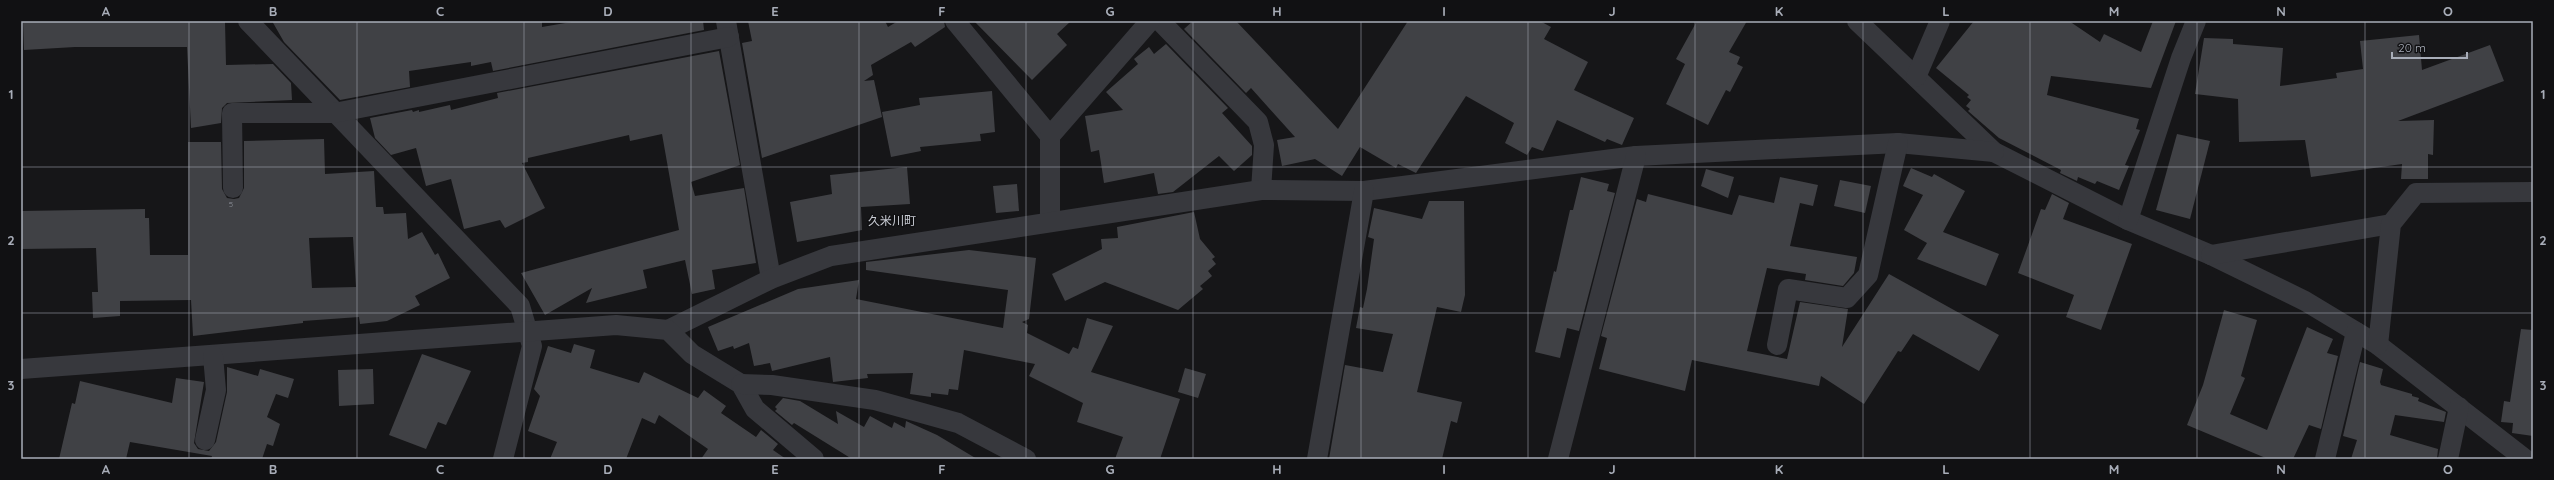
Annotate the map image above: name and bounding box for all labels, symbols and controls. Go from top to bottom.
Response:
text: A [102,3,111,19]
text: B [269,3,277,19]
text: C [436,3,444,19]
text: D [603,3,613,19]
text: E [771,3,779,19]
text: F [938,3,946,19]
text: G [1105,3,1115,19]
text: H [1272,3,1282,19]
text: I [1442,3,1446,19]
text: J [1608,3,1616,19]
text: K [1775,3,1784,19]
text: L [1942,3,1950,19]
text: M [2109,3,2119,19]
text: N [2276,3,2286,19]
text: O [2443,3,2453,19]
scale bar [2392,34,2467,60]
text: 20 m [2398,40,2426,55]
text: 1 [8,86,14,102]
text: 1 [2540,86,2546,102]
house number: 5 [229,199,233,209]
district label: 久米川町 [868,213,916,228]
text: 2 [7,232,15,248]
text: 2 [2539,232,2547,248]
text: 3 [8,377,15,393]
text: 3 [2540,377,2547,393]
text: A [102,461,111,477]
text: B [269,461,277,477]
text: C [436,461,444,477]
text: D [603,461,613,477]
text: E [771,461,779,477]
text: F [938,461,946,477]
text: G [1105,461,1115,477]
text: H [1272,461,1282,477]
text: I [1442,461,1446,477]
text: J [1608,461,1616,477]
text: K [1775,461,1784,477]
text: L [1942,461,1950,477]
text: M [2109,461,2119,477]
text: N [2276,461,2286,477]
text: O [2443,461,2453,477]

